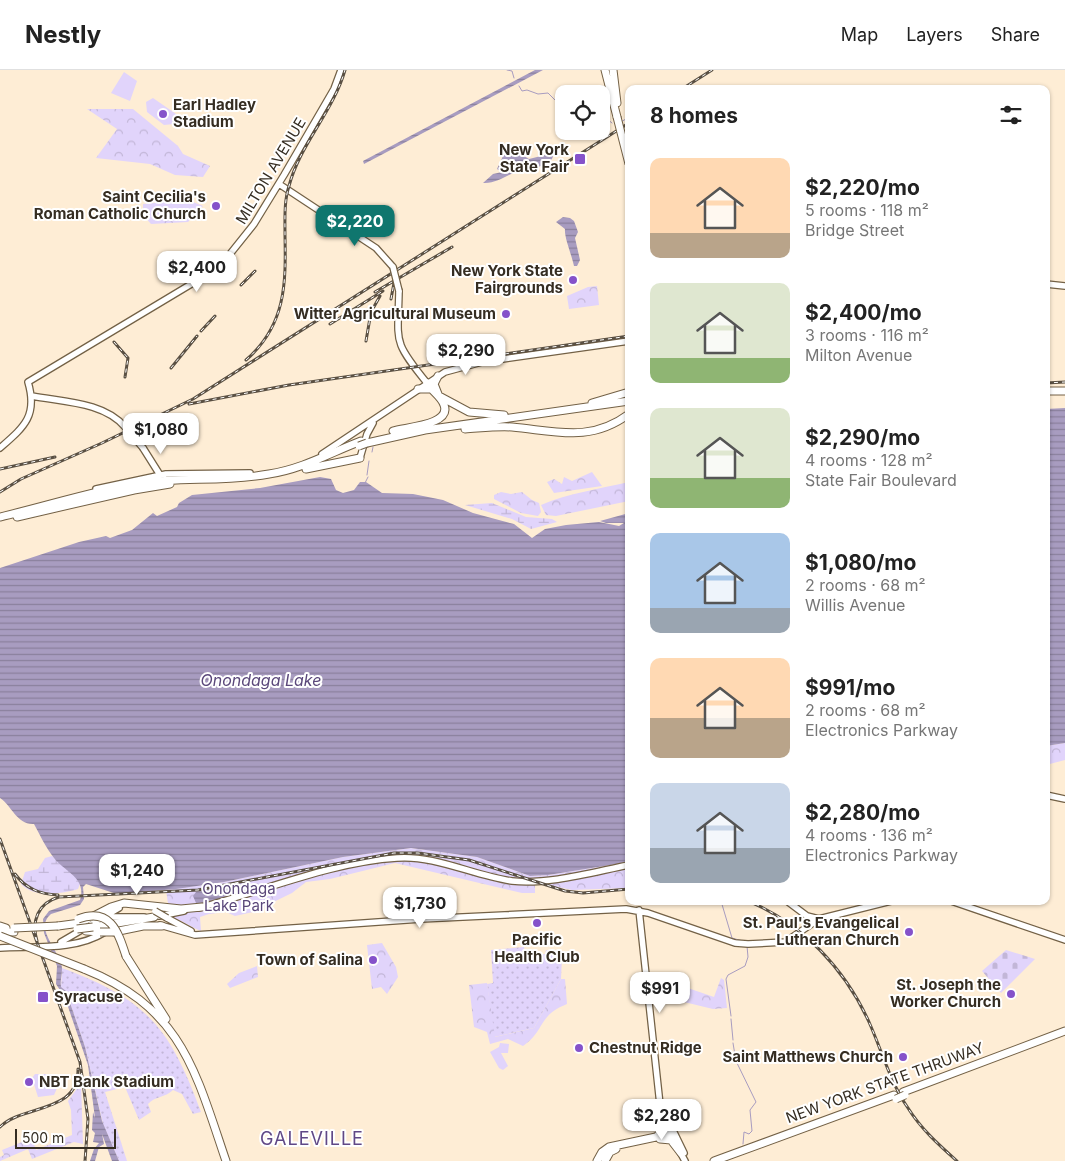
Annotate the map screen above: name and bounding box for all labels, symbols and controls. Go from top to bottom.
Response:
text: Nestly [25,20,101,49]
text: Map [841,24,878,45]
text: Layers [906,24,963,45]
text: Share [991,24,1040,45]
map controls [555,85,610,140]
button: locate [555,85,610,140]
place label: Earl Hadley Stadium [173,95,256,131]
icon: filters [997,101,1025,129]
text: 8 homes [650,103,738,128]
marker: Earl Hadley Stadium [157,108,169,120]
street label: MILTON AVENUE [231,114,310,228]
place label: New York State Fair [499,140,569,176]
marker: New York State Fair [573,152,587,166]
text: $2,220/mo [805,175,920,200]
icon: home [690,178,750,238]
place label: Saint Cecilia's Roman Catholic Church [34,187,206,223]
marker: Saint Cecilia's Roman Catholic Church [210,200,222,212]
text: 5 rooms · 118 m² [805,200,929,220]
pin: $2,220 [314,204,396,247]
text: $2,220 [327,211,383,231]
text: Bridge Street [805,220,904,240]
pin: $2,400 [156,250,238,293]
text: $2,400 [168,257,226,277]
place label: New York State Fairgrounds [451,261,563,297]
marker: New York State Fairgrounds [567,274,579,286]
text: $2,400/mo [805,300,922,325]
icon: home [690,303,750,363]
place label: Witter Agricultural Museum [294,304,496,323]
marker: Witter Agricultural Museum [500,308,512,320]
text: 3 rooms · 116 m² [805,325,929,345]
pin: $2,290 [425,334,507,376]
text: $2,290 [437,340,495,360]
text: Milton Avenue [805,345,912,365]
pin: $1,080 [120,412,202,455]
text: $1,080 [134,419,188,439]
text: $2,290/mo [805,425,920,450]
icon: home [690,428,750,488]
text: 4 rooms · 128 m² [805,450,933,470]
text: State Fair Boulevard [805,470,957,490]
text: $1,080/mo [805,550,916,575]
icon: home [690,553,750,613]
text: 2 rooms · 68 m² [805,575,926,595]
text: Willis Avenue [805,595,905,615]
water label: Onondaga Lake [200,670,322,690]
text: $991/mo [805,675,895,700]
icon: home [690,678,750,738]
text: 2 rooms · 68 m² [805,700,926,720]
text: Electronics Parkway [805,720,958,740]
text: $2,280/mo [805,800,920,825]
icon: home [690,803,750,863]
text: 4 rooms · 136 m² [805,825,933,845]
text: Electronics Parkway [805,845,958,865]
pin: $1,240 [96,854,178,896]
text: $1,240 [110,860,164,880]
park label: Onondaga Lake Park [202,879,276,915]
pin: $1,730 [379,886,461,929]
text: $1,730 [394,893,446,913]
place label: St. Paul's Evangelical Lutheran Church [743,913,899,949]
marker: Pacific Health Club [531,917,543,929]
marker: St. Paul's Evangelical Lutheran Church [903,926,915,938]
place label: Pacific Health Club [494,930,580,966]
place label: Town of Salina [256,950,363,969]
marker: Town of Salina [367,954,379,966]
pin: $991 [630,972,690,1014]
place label: St. Joseph the Worker Church [890,975,1001,1011]
text: $991 [641,978,679,998]
place label: Syracuse [54,987,123,1006]
marker: St. Joseph the Worker Church [1005,988,1017,1000]
marker: Syracuse [36,990,50,1004]
place label: Chestnut Ridge [589,1038,702,1057]
street label: NEW YORK STATE THRUWAY [783,1038,986,1127]
marker: Chestnut Ridge [573,1042,585,1054]
place label: Saint Matthews Church [722,1047,893,1066]
marker: Saint Matthews Church [897,1051,909,1063]
place label: NBT Bank Stadium [39,1072,174,1091]
marker: NBT Bank Stadium [23,1076,35,1088]
pin: $2,280 [621,1098,703,1141]
text: $2,280 [633,1105,691,1125]
scale bar [15,1126,116,1149]
district label: GALEVILLE [260,1128,364,1149]
text: 500 m [22,1129,64,1146]

